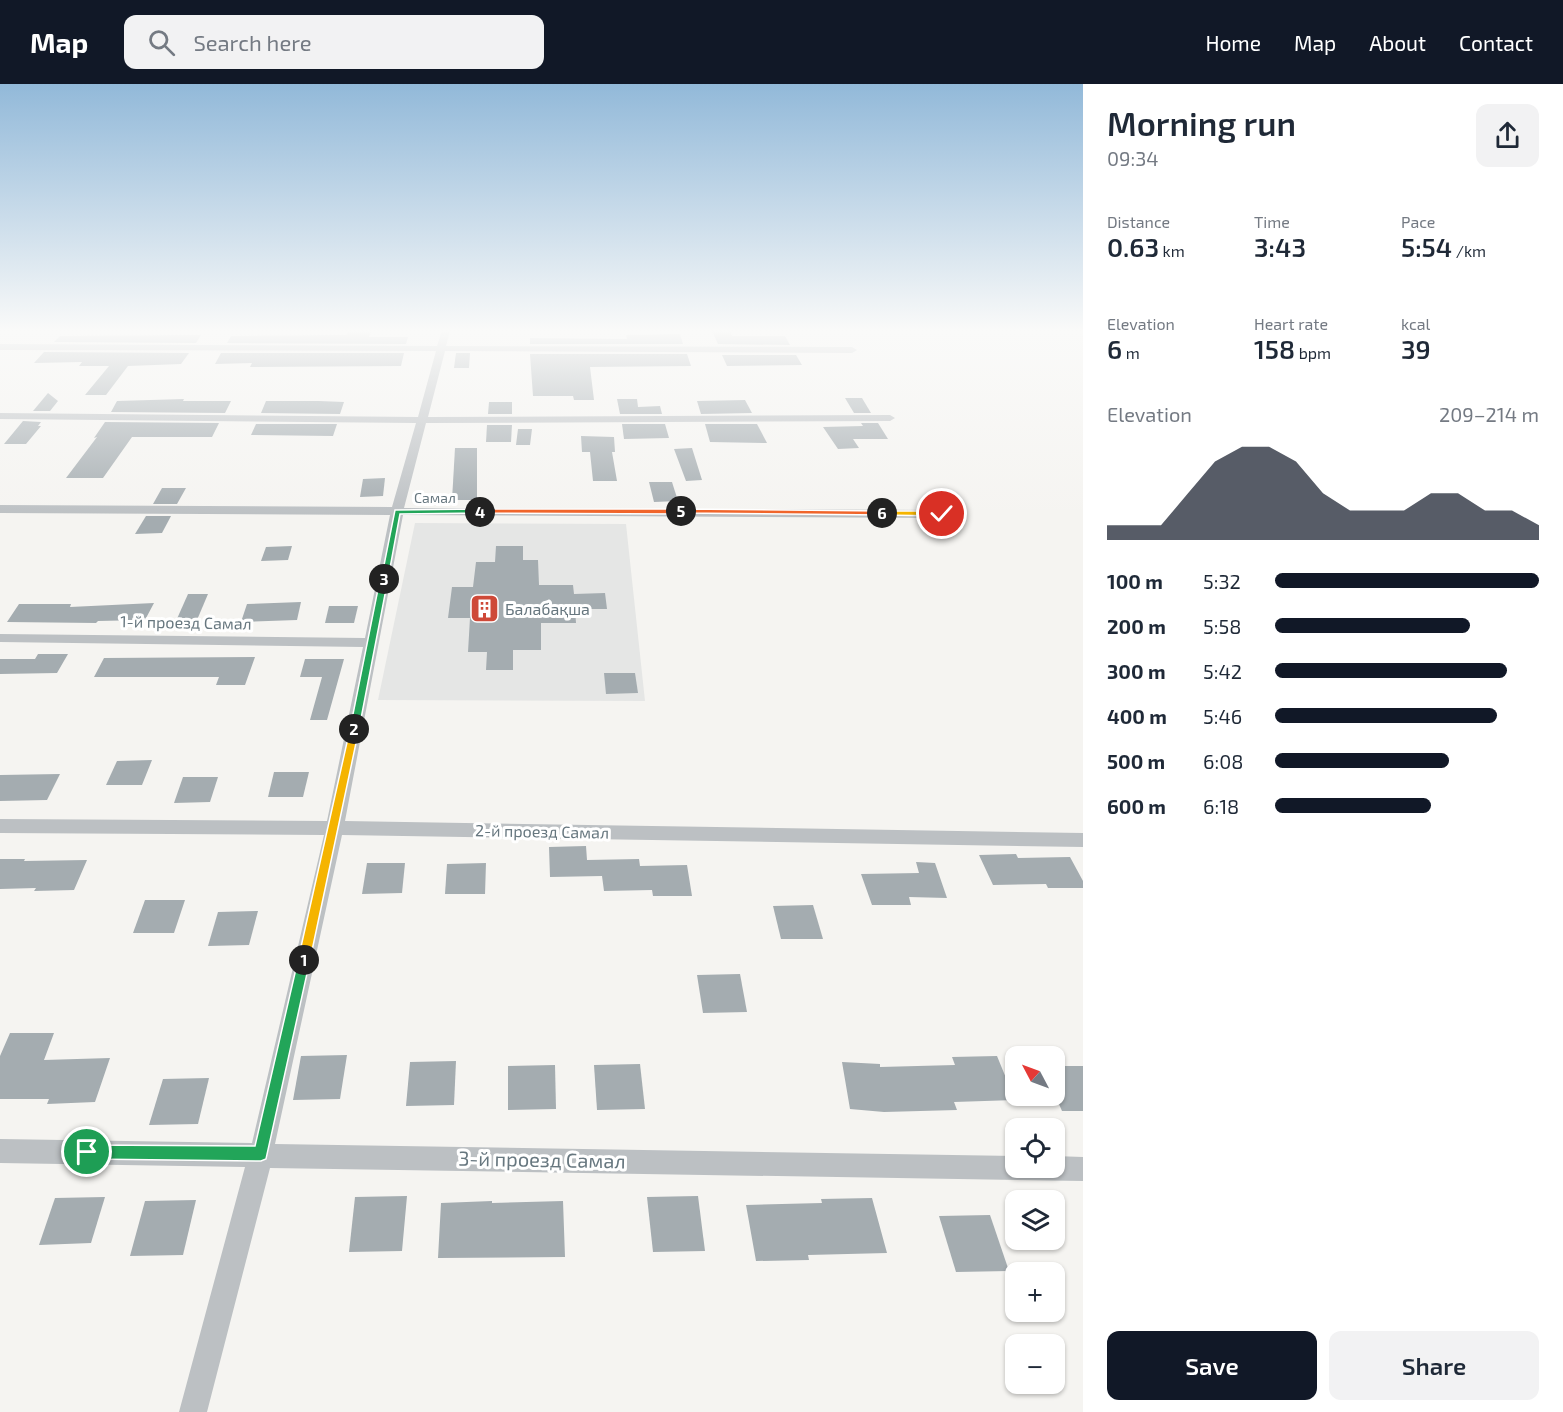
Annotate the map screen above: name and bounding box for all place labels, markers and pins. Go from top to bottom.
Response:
pin [916,488,967,539]
pin: 5 [666,496,696,526]
pin: 4 [465,497,495,527]
pin: 6 [867,498,897,528]
pin: 3 [369,564,399,594]
building icon: Балабақша [468,592,500,624]
place label: Балабақша [505,599,590,618]
pin: 2 [339,714,369,744]
pin: 1 [289,945,319,975]
pin [61,1126,112,1177]

